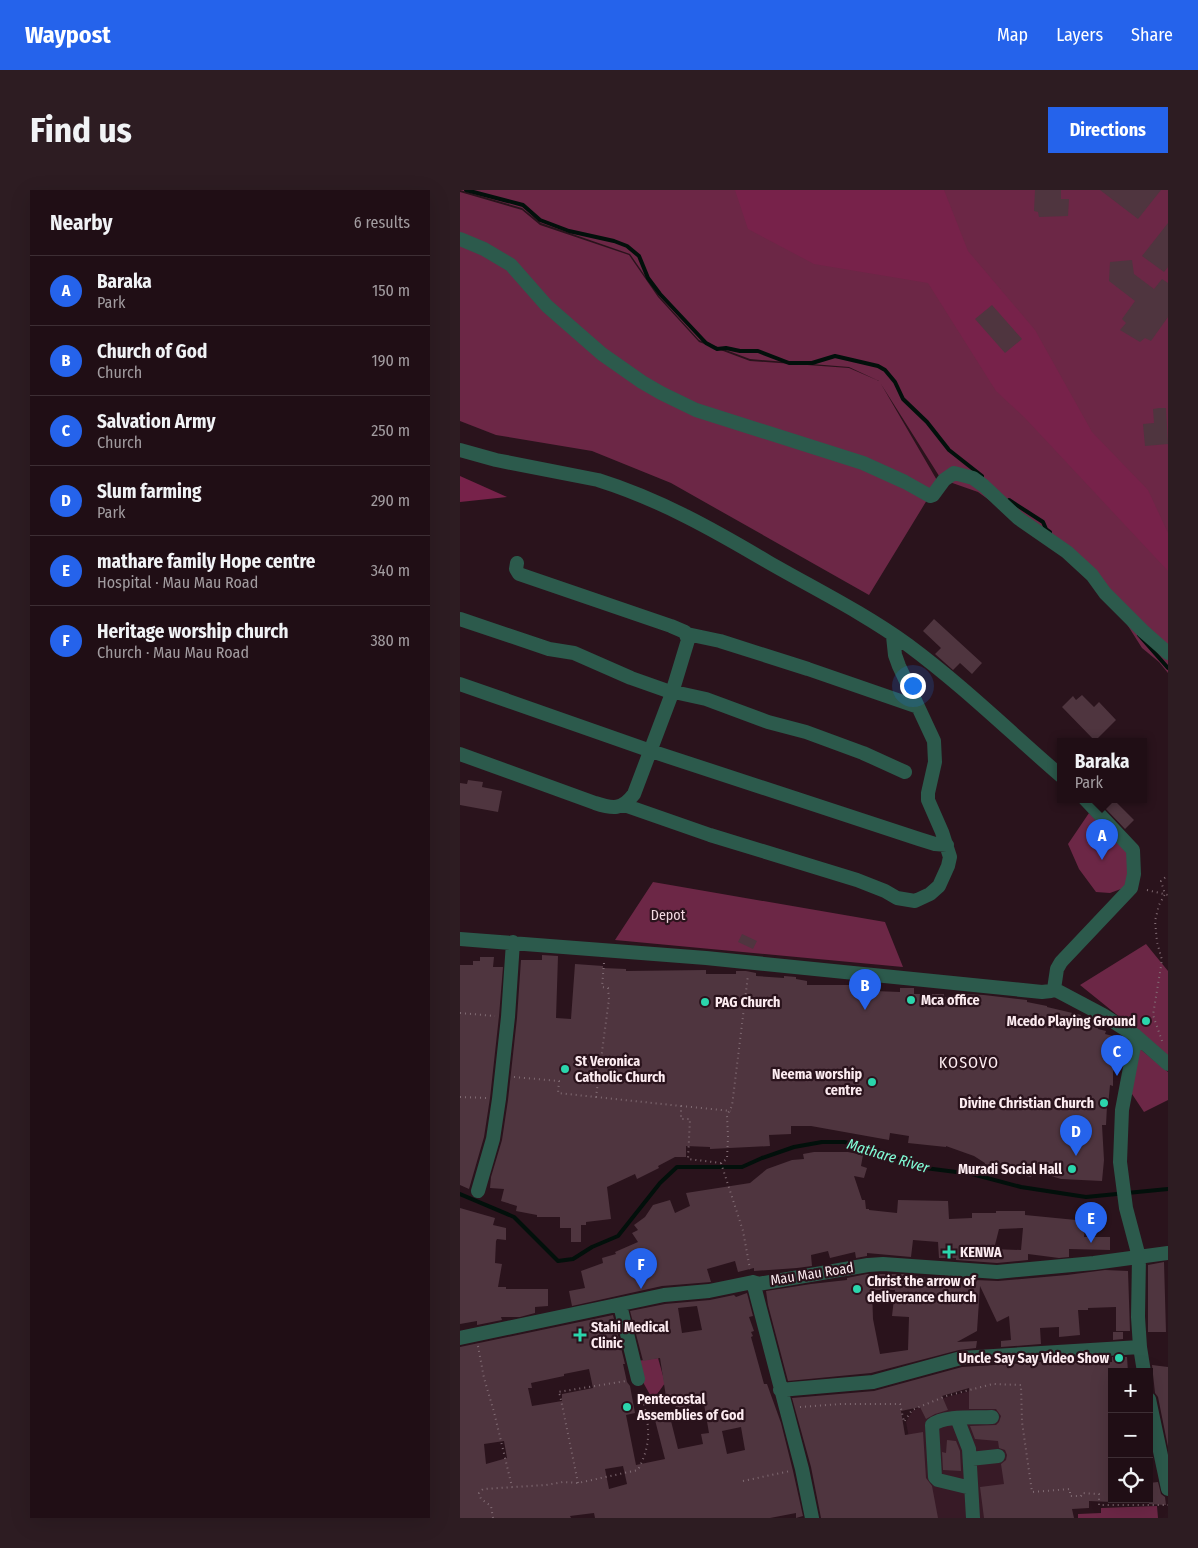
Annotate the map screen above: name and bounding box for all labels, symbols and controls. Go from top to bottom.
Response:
text: Waypost [25,21,111,49]
text: Map [997,24,1028,46]
text: Layers [1056,24,1103,46]
text: Share [1131,24,1173,46]
button: Directions [1048,107,1168,153]
text: Find us [30,109,132,151]
text: Nearby [50,210,112,236]
text: 6 results [354,213,410,232]
text: Baraka [97,270,152,293]
text: A [62,281,70,300]
text: 150 m [372,281,410,300]
text: Park [97,293,125,312]
text: Church of God [97,340,207,363]
text: B [62,351,70,370]
text: 190 m [372,351,410,370]
text: Church [97,363,142,382]
text: Salvation Army [97,410,215,433]
text: C [62,421,70,440]
text: 250 m [371,421,410,440]
text: Church [97,433,142,452]
text: Slum farming [97,480,201,503]
text: D [61,491,71,510]
text: 290 m [371,491,410,510]
text: Park [97,503,125,522]
text: mathare family Hope centre [97,550,315,573]
text: E [62,561,70,580]
text: 340 m [371,561,410,580]
text: Hospital · Mau Mau Road [97,573,258,592]
text: Heritage worship church [97,620,289,643]
text: F [62,631,70,650]
text: 380 m [370,631,410,650]
text: Church · Mau Mau Road [97,643,249,662]
your location [900,673,926,699]
popup [1057,738,1147,803]
text: Baraka [1075,750,1129,773]
text: Park [1075,773,1103,792]
pin: A [1086,819,1118,860]
park label: Depot [651,907,686,924]
pin: B [849,969,881,1010]
place label: Mca office [921,992,980,1009]
place label: PAG Church [715,994,780,1011]
marker: Mca office [905,994,917,1006]
marker: PAG Church [699,996,711,1008]
place label: Mcedo Playing Ground [1007,1013,1136,1030]
marker: Mcedo Playing Ground [1140,1015,1152,1027]
pin: C [1101,1035,1133,1076]
place label: St Veronica Catholic Church [575,1053,665,1086]
district label: KOSOVO [939,1053,999,1072]
marker: St Veronica Catholic Church [559,1063,571,1075]
place label: Neema worship centre [772,1066,862,1099]
marker: Neema worship centre [866,1076,878,1088]
place label: Divine Christian Church [959,1095,1094,1112]
marker: Divine Christian Church [1098,1097,1110,1109]
pin: D [1060,1115,1092,1156]
water label: Mathare River [845,1135,932,1177]
place label: Muradi Social Hall [958,1161,1062,1178]
marker: Muradi Social Hall [1066,1163,1078,1175]
pin: E [1075,1202,1107,1243]
place label: KENWA [960,1244,1002,1261]
marker: KENWA [942,1245,956,1259]
pin: F [625,1248,657,1289]
street label: Mau Mau Road [769,1259,855,1289]
place label: Christ the arrow of deliverance church [867,1273,977,1306]
marker: Christ the arrow of deliverance church [851,1283,863,1295]
place label: Stahi Medical Clinic [591,1319,669,1352]
marker: Stahi Medical Clinic [573,1328,587,1342]
place label: Uncle Say Say Video Show [959,1350,1109,1367]
marker: Uncle Say Say Video Show [1113,1352,1125,1364]
map controls [1108,1368,1153,1503]
button: + [1108,1368,1153,1413]
place label: Pentecostal Assemblies of God [636,1391,744,1424]
marker: Pentecostal Assemblies of God [621,1401,633,1413]
button: − [1108,1413,1153,1458]
button: locate [1108,1458,1153,1503]

